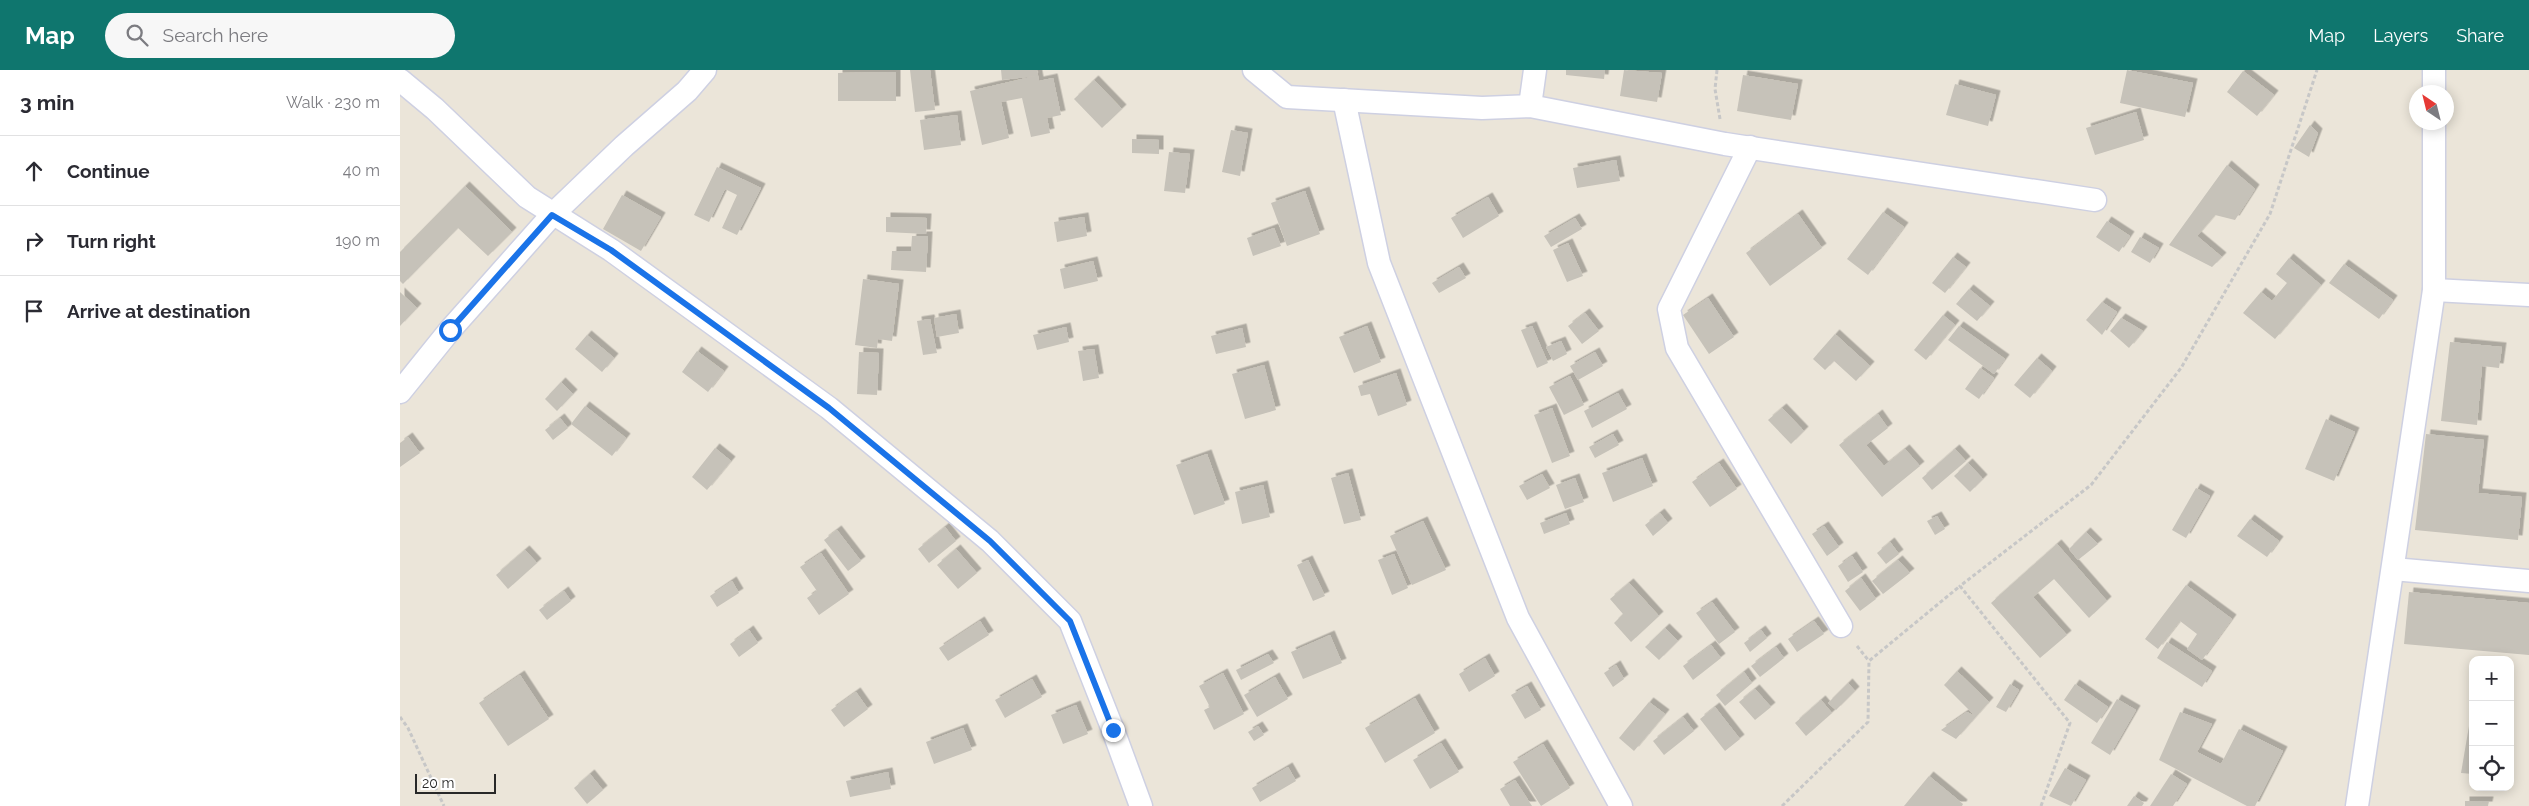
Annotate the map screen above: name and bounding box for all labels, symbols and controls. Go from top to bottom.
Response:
search box [105,13,455,58]
text: Map [25,21,75,50]
icon: search [123,21,151,49]
text: Search here [163,24,268,46]
text: Map [2309,25,2345,46]
text: Layers [2373,25,2428,46]
text: Share [2456,25,2504,46]
north arrow [2409,85,2454,130]
text: 3 min [20,90,74,115]
text: Walk · 230 m [286,93,380,112]
icon: ahead [20,157,48,185]
text: Continue [67,160,150,182]
text: 40 m [343,161,380,180]
icon: right [20,227,48,255]
text: Turn right [67,230,156,252]
text: 190 m [335,231,380,250]
icon: arrive [20,297,48,325]
text: Arrive at destination [67,300,251,322]
route start [439,319,462,342]
map controls [2469,656,2514,791]
button: + [2469,656,2514,701]
button: − [2469,701,2514,746]
route end [1102,719,1125,742]
button: locate [2469,746,2514,791]
scale bar [415,771,496,794]
text: 20 m [422,775,454,791]

